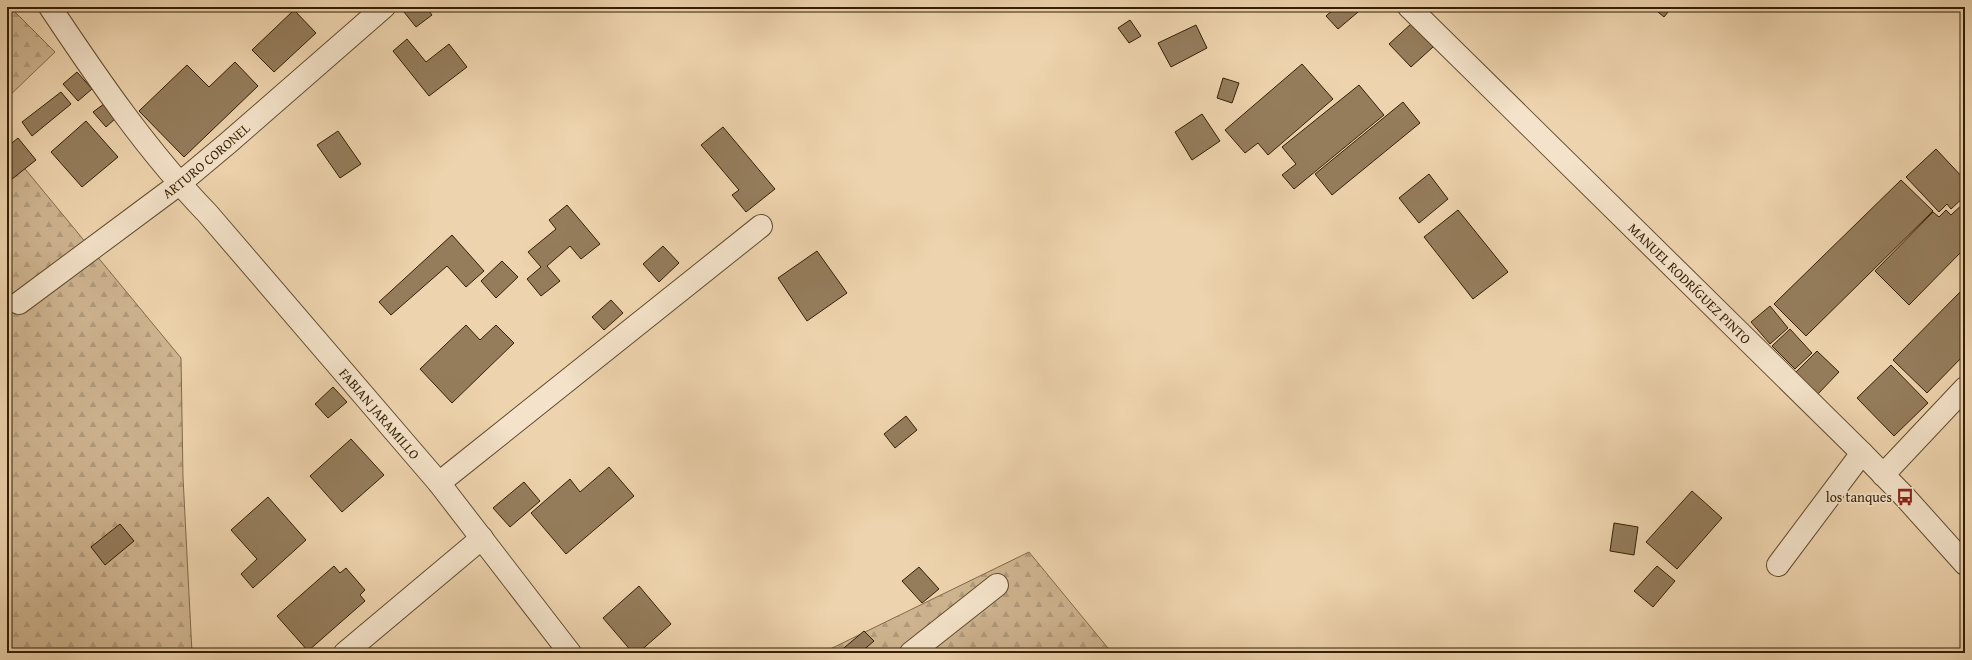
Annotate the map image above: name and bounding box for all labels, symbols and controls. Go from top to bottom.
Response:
street label: ARTURO CORONEL [158,118,254,203]
street label: MANUEL RODRÍGUEZ PINTO [1624,218,1756,349]
street label: FABIAN JARAMILLO [335,364,424,464]
place label: los tanques [1826,487,1892,507]
bus stop icon: los tanques [1895,487,1915,507]

